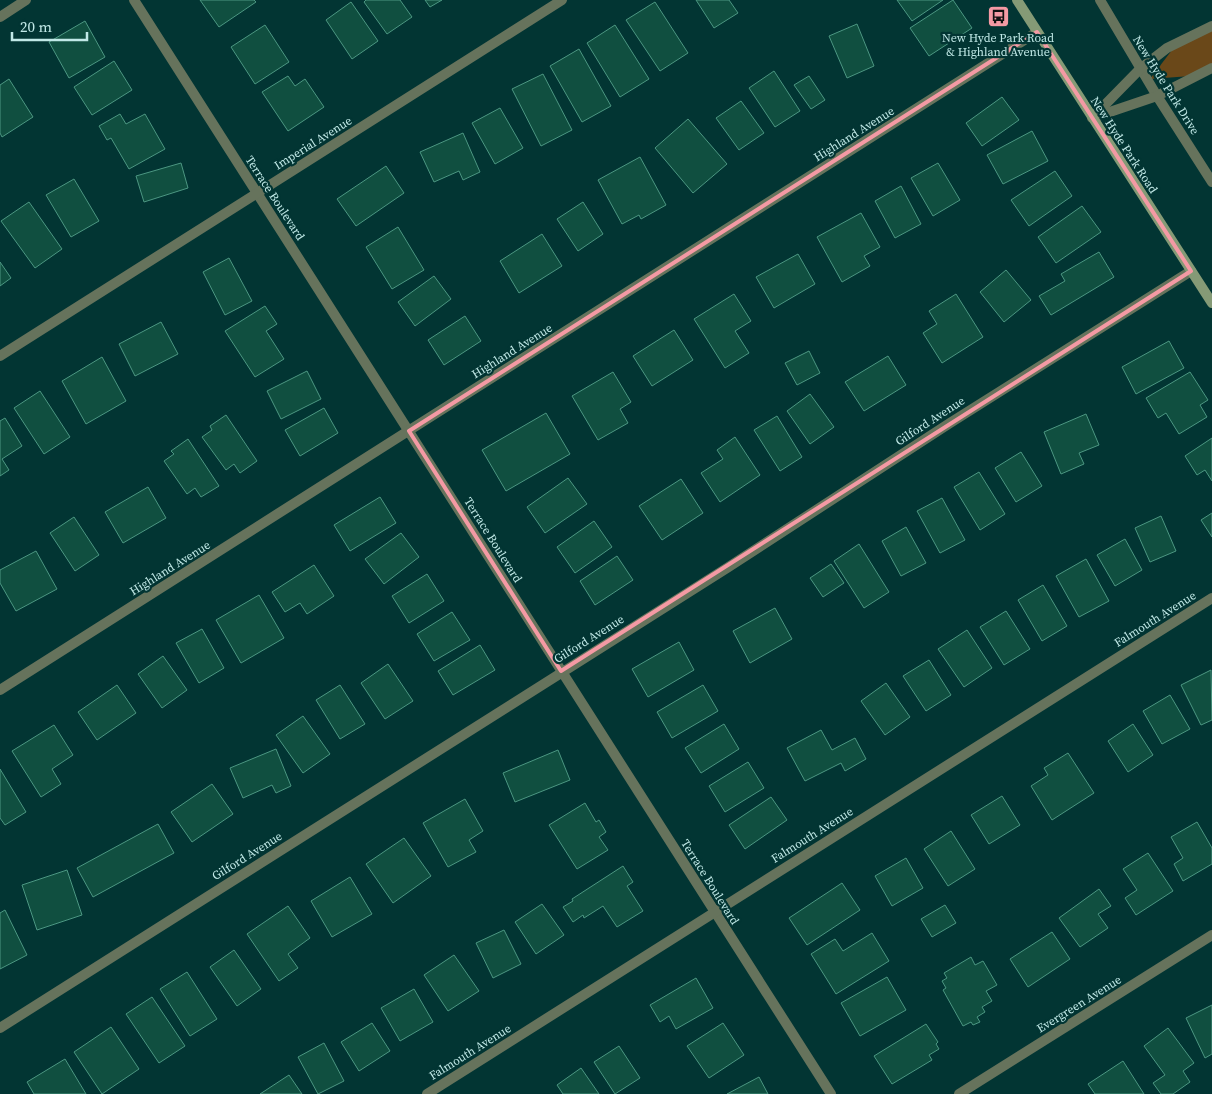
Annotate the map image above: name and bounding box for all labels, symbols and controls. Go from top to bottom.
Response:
bus stop icon: New Hyde Park Road & Highland Avenue [986,5,1010,29]
scale bar [12,10,88,42]
text: 20 m [20,16,52,37]
place label: New Hyde Park Road & Highland Avenue [942,30,1054,60]
street label: New Hyde Park Drive [1129,33,1203,137]
street label: New Hyde Park Road [1087,94,1161,196]
street label: Highland Avenue [811,103,897,165]
street label: Imperial Avenue [271,113,355,173]
street label: Terrace Boulevard [242,153,308,243]
street label: Highland Avenue [469,320,555,382]
street label: Gilford Avenue [892,393,968,449]
street label: Terrace Boulevard [460,494,526,586]
street label: Highland Avenue [127,537,213,599]
street label: Falmouth Avenue [1111,587,1199,651]
street label: Gilford Avenue [551,611,627,667]
street label: Falmouth Avenue [768,803,856,867]
street label: Gilford Avenue [209,828,285,884]
street label: Terrace Boulevard [677,836,743,928]
street label: Evergreen Avenue [1034,972,1124,1036]
street label: Falmouth Avenue [426,1020,514,1084]

